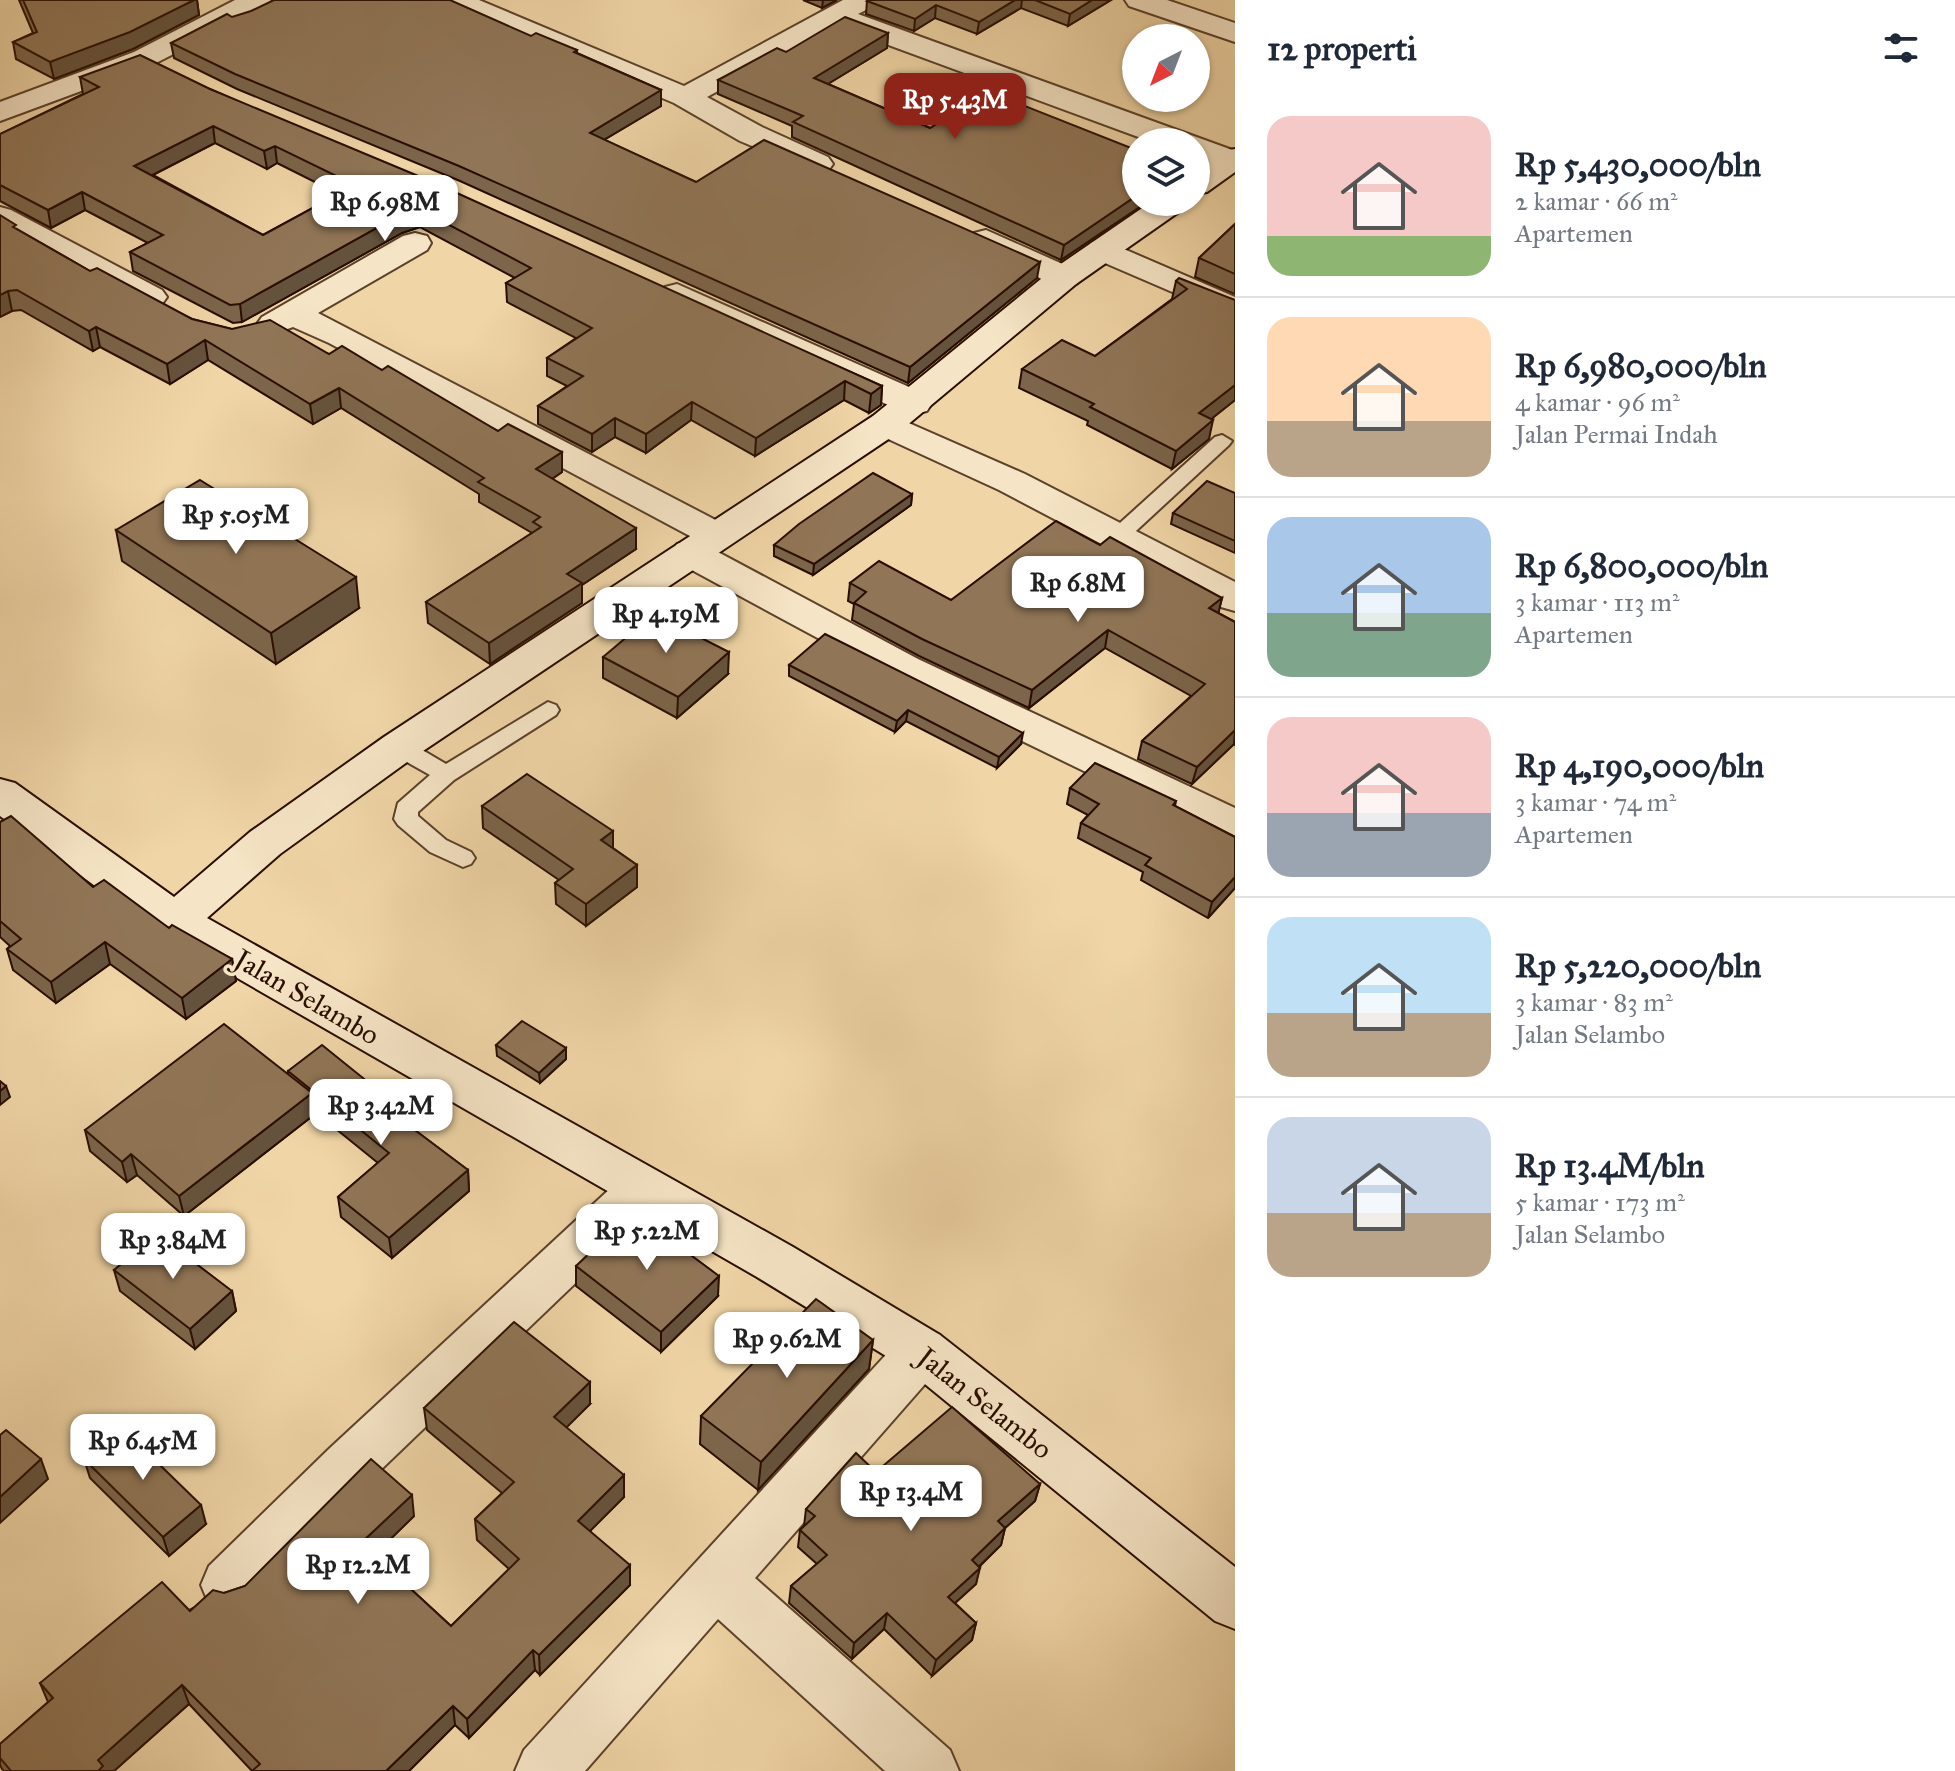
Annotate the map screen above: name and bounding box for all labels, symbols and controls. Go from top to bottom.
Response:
north arrow [1122,24,1210,112]
map controls [1122,24,1210,216]
icon: filters [1879,26,1923,70]
text: 12 properti [1267,28,1417,69]
pin: Rp 5.43M [872,73,1038,141]
text: Rp 5.43M [902,83,1008,115]
button: layers [1122,128,1210,216]
text: Rp 5,430,000/bln [1515,144,1761,185]
icon: home [1331,148,1427,244]
pin: Rp 6.98M [302,175,468,243]
text: Rp 6.98M [330,185,440,217]
text: 2 kamar · 66 m² [1515,185,1678,217]
text: Apartemen [1515,217,1633,249]
text: Rp 6,980,000/bln [1515,345,1767,386]
icon: home [1331,349,1427,445]
text: 4 kamar · 96 m² [1515,386,1680,418]
text: Jalan Permai Indah [1515,418,1718,450]
pin: Rp 5.05M [153,488,319,556]
text: Rp 5.05M [182,498,290,530]
text: Rp 6,800,000/bln [1515,545,1768,586]
icon: home [1331,549,1427,645]
pin: Rp 6.8M [1004,556,1152,624]
text: Rp 6.8M [1030,566,1126,598]
text: 3 kamar · 113 m² [1515,586,1679,618]
pin: Rp 4.19M [583,587,749,655]
text: Rp 4.19M [612,597,720,629]
text: Apartemen [1515,618,1633,650]
text: Rp 4,190,000/bln [1515,745,1764,786]
icon: home [1331,749,1427,845]
text: 3 kamar · 74 m² [1515,786,1676,818]
text: Apartemen [1515,818,1633,850]
street label: Jalan Selambo [226,940,386,1053]
text: Rp 5,220,000/bln [1515,945,1761,986]
icon: home [1331,949,1427,1045]
text: 3 kamar · 83 m² [1515,986,1673,1018]
text: Jalan Selambo [1515,1018,1665,1050]
pin: Rp 3.42M [298,1079,464,1147]
text: Rp 3.42M [327,1089,435,1121]
text: Rp 13.4M/bln [1515,1145,1705,1186]
icon: home [1331,1149,1427,1245]
text: 5 kamar · 173 m² [1515,1186,1685,1218]
pin: Rp 5.22M [564,1204,730,1272]
pin: Rp 3.84M [90,1213,256,1281]
text: Rp 5.22M [594,1214,700,1246]
text: Jalan Selambo [1515,1218,1665,1250]
text: Rp 3.84M [119,1223,227,1255]
pin: Rp 9.62M [704,1312,870,1380]
text: Rp 9.62M [732,1322,842,1354]
street label: Jalan Selambo [908,1338,1059,1467]
pin: Rp 6.45M [60,1414,226,1482]
text: Rp 6.45M [88,1424,198,1456]
pin: Rp 13.4M [828,1465,994,1533]
text: Rp 13.4M [859,1475,963,1507]
pin: Rp 12.2M [275,1538,441,1606]
text: Rp 12.2M [305,1548,411,1580]

